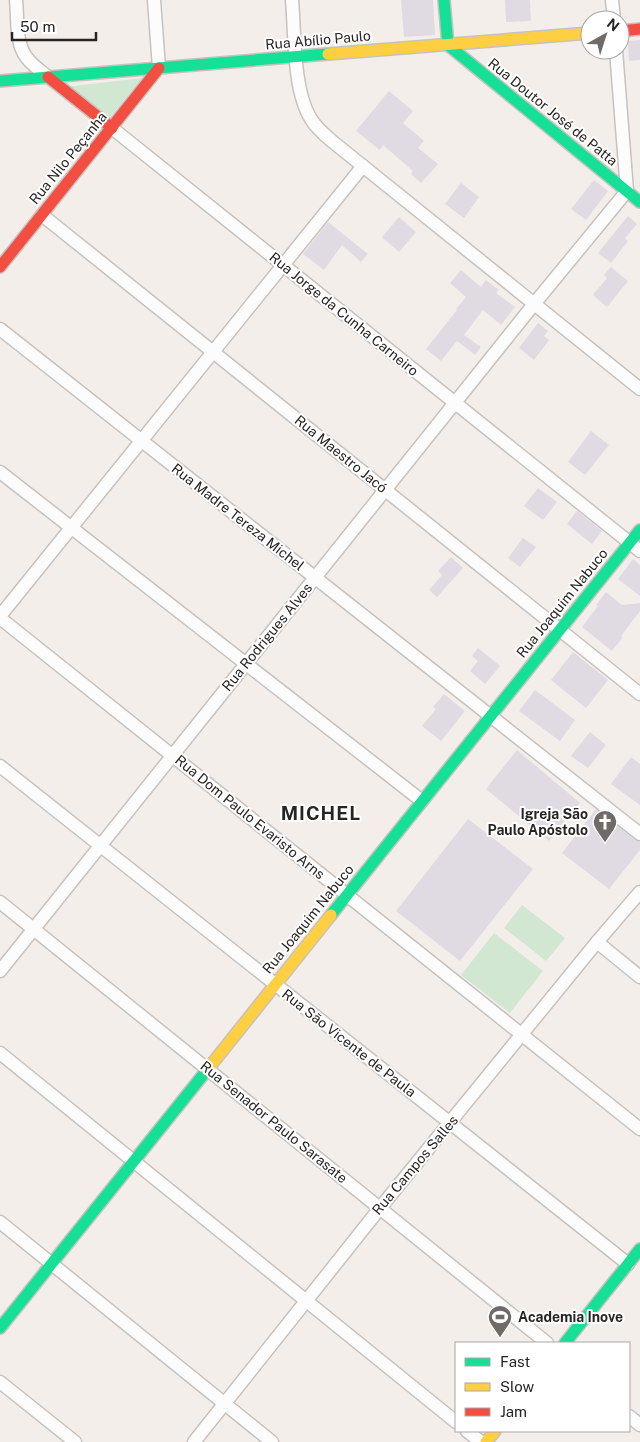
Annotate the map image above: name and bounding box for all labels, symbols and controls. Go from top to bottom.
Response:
scale bar [12,10,96,42]
north arrow [580,10,630,60]
text: N [604,15,622,35]
text: 50 m [20,18,55,35]
street label: Rua Abílio Paulo [265,27,371,53]
street label: Rua Doutor José de Patta [485,55,621,169]
street label: Rua Nilo Peçanha [26,109,110,207]
street label: Rua Jorge da Cunha Carneiro [266,249,422,379]
street label: Rua Maestro Jacó [292,412,390,496]
street label: Rua Madre Tereza Michel [169,460,307,574]
street label: Rua Joaquim Nabuco [513,545,611,661]
street label: Rua Rodrigues Alves [219,580,315,694]
street label: Rua Dom Paulo Evaristo Arns [172,752,328,882]
district label: MICHEL [281,802,361,824]
place label: Igreja São Paulo Apóstolo [487,806,588,838]
church icon: Igreja São Paulo Apóstolo [592,809,618,843]
street label: Rua Joaquim Nabuco [259,861,357,977]
street label: Rua São Vicente de Paula [279,986,419,1100]
street label: Rua Senador Paulo Sarasate [197,1058,351,1186]
street label: Rua Campos Salles [369,1112,461,1218]
sports icon: Academia Inove [487,1304,513,1338]
place label: Academia Inove [518,1309,623,1325]
legend [455,1342,630,1432]
text: Fast [500,1353,530,1370]
text: Slow [500,1378,535,1395]
text: Jam [500,1403,527,1420]

